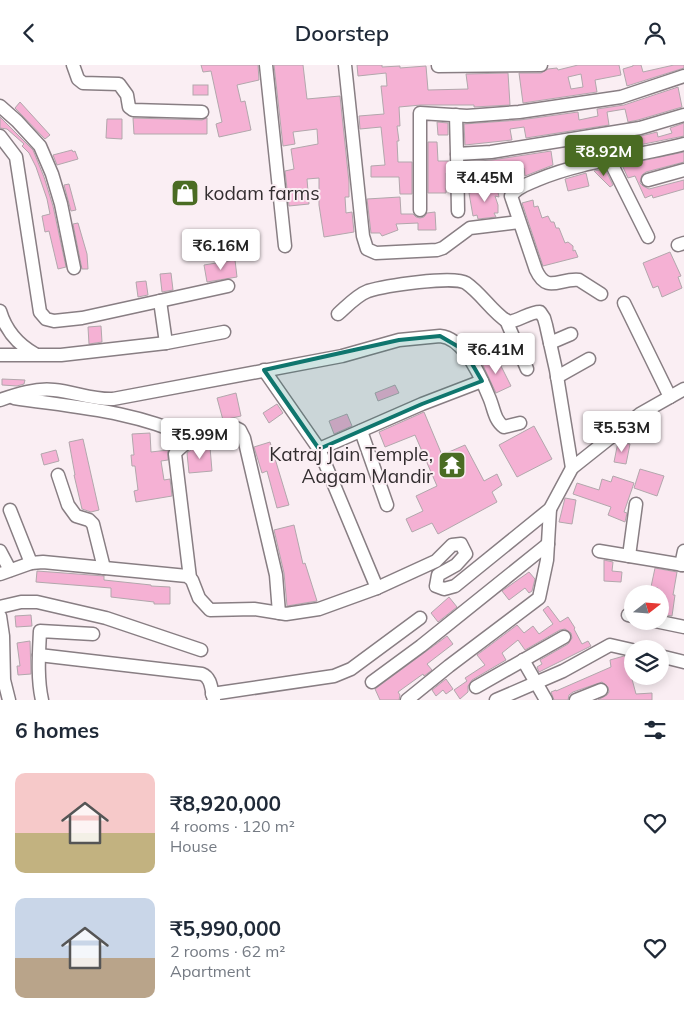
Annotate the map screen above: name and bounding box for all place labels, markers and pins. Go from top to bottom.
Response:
pin: ₹8.92M [563,135,645,177]
pin: ₹4.45M [444,161,526,203]
shop icon: kodam farms [170,178,200,208]
place label: kodam farms [204,181,320,205]
pin: ₹6.16M [180,229,262,271]
pin: ₹6.41M [455,333,537,375]
pin: ₹5.53M [581,411,663,453]
pin: ₹5.99M [159,417,241,460]
place label: Katraj Jain Temple, Aagam Mandir [269,442,433,488]
temple icon: Katraj Jain Temple, Aagam Mandir [437,450,467,480]

